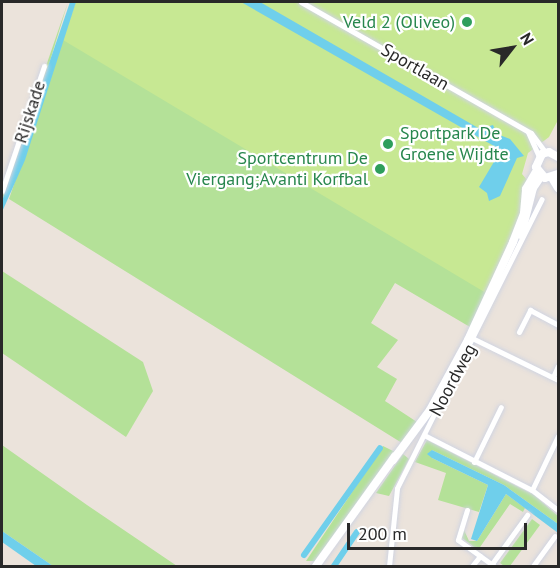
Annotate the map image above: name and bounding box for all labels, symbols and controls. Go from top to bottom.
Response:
place label: Veld 2 (Oliveo) [343,11,455,33]
marker: Veld 2 (Oliveo) [460,15,474,29]
north arrow [482,18,542,78]
text: N [516,29,539,48]
street label: Sportlaan [377,39,453,95]
street label: Rijskade [10,78,50,146]
place label: Sportpark De Groene Wijdte [400,123,509,166]
marker: Sportpark De Groene Wijdte [381,137,395,151]
place label: Sportcentrum De Viergang;Avanti Korfbal [186,148,368,190]
marker: Sportcentrum De Viergang;Avanti Korfbal [373,162,387,176]
street label: Noordweg [425,340,481,420]
scale bar [350,511,530,549]
text: 200 m [358,522,407,545]

